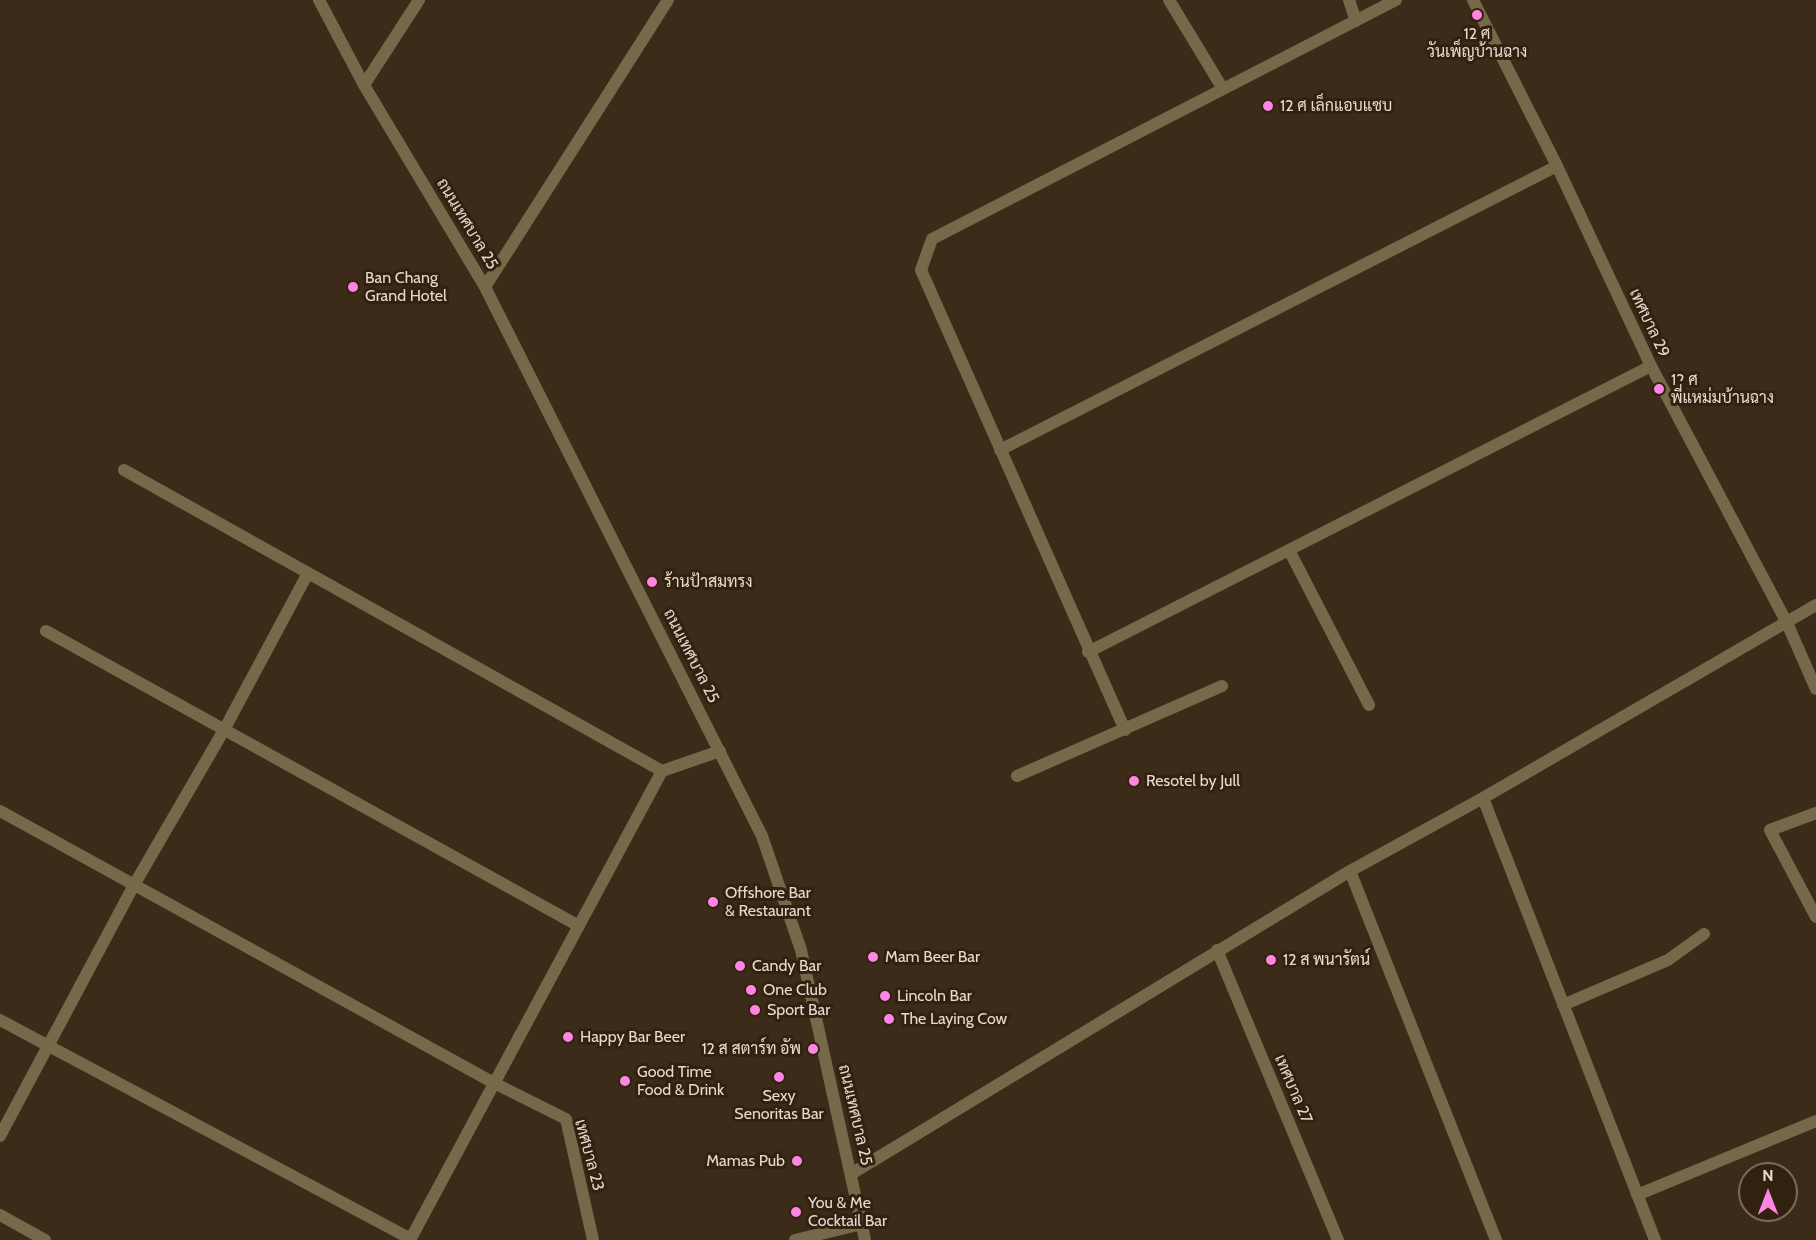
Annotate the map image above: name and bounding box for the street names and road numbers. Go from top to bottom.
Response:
street label: ถนนเทศบาล 25 [432,175,502,273]
street label: เทศบาล 29 [1625,286,1673,360]
street label: ถนนเทศบาล 25 [659,606,723,706]
street label: เทศบาล 27 [1270,1052,1316,1126]
street label: ถนนเทศบาล 25 [834,1063,876,1167]
street label: เทศบาล 23 [570,1117,608,1193]

